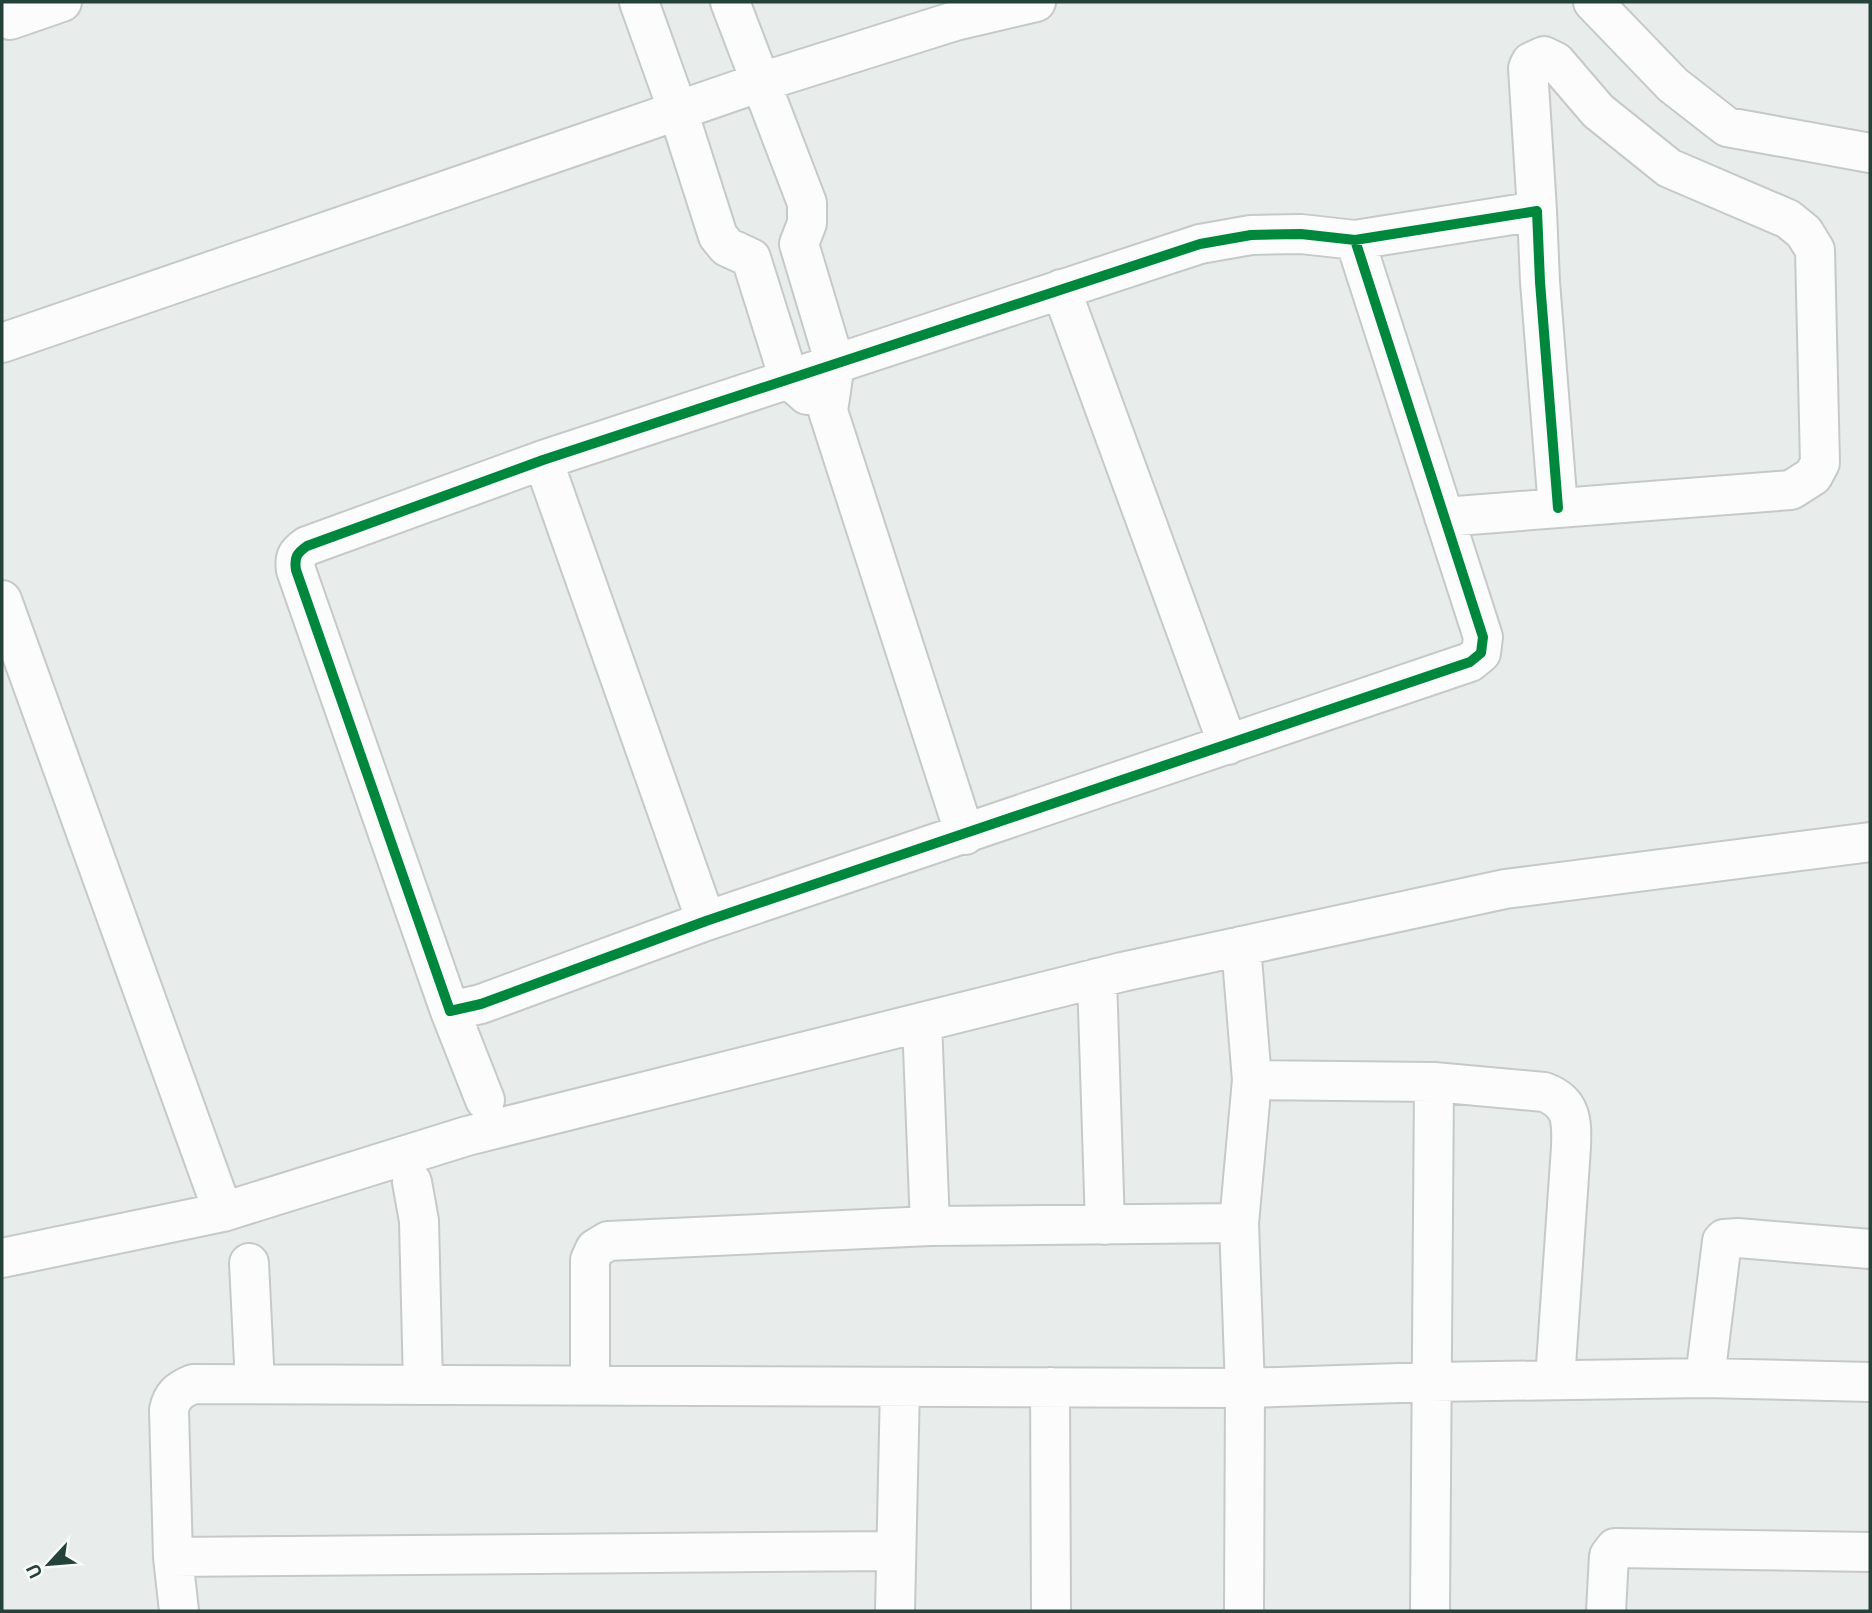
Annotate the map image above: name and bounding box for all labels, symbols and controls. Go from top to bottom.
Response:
north arrow [14,1529,84,1599]
text: U [21,1561,47,1582]

